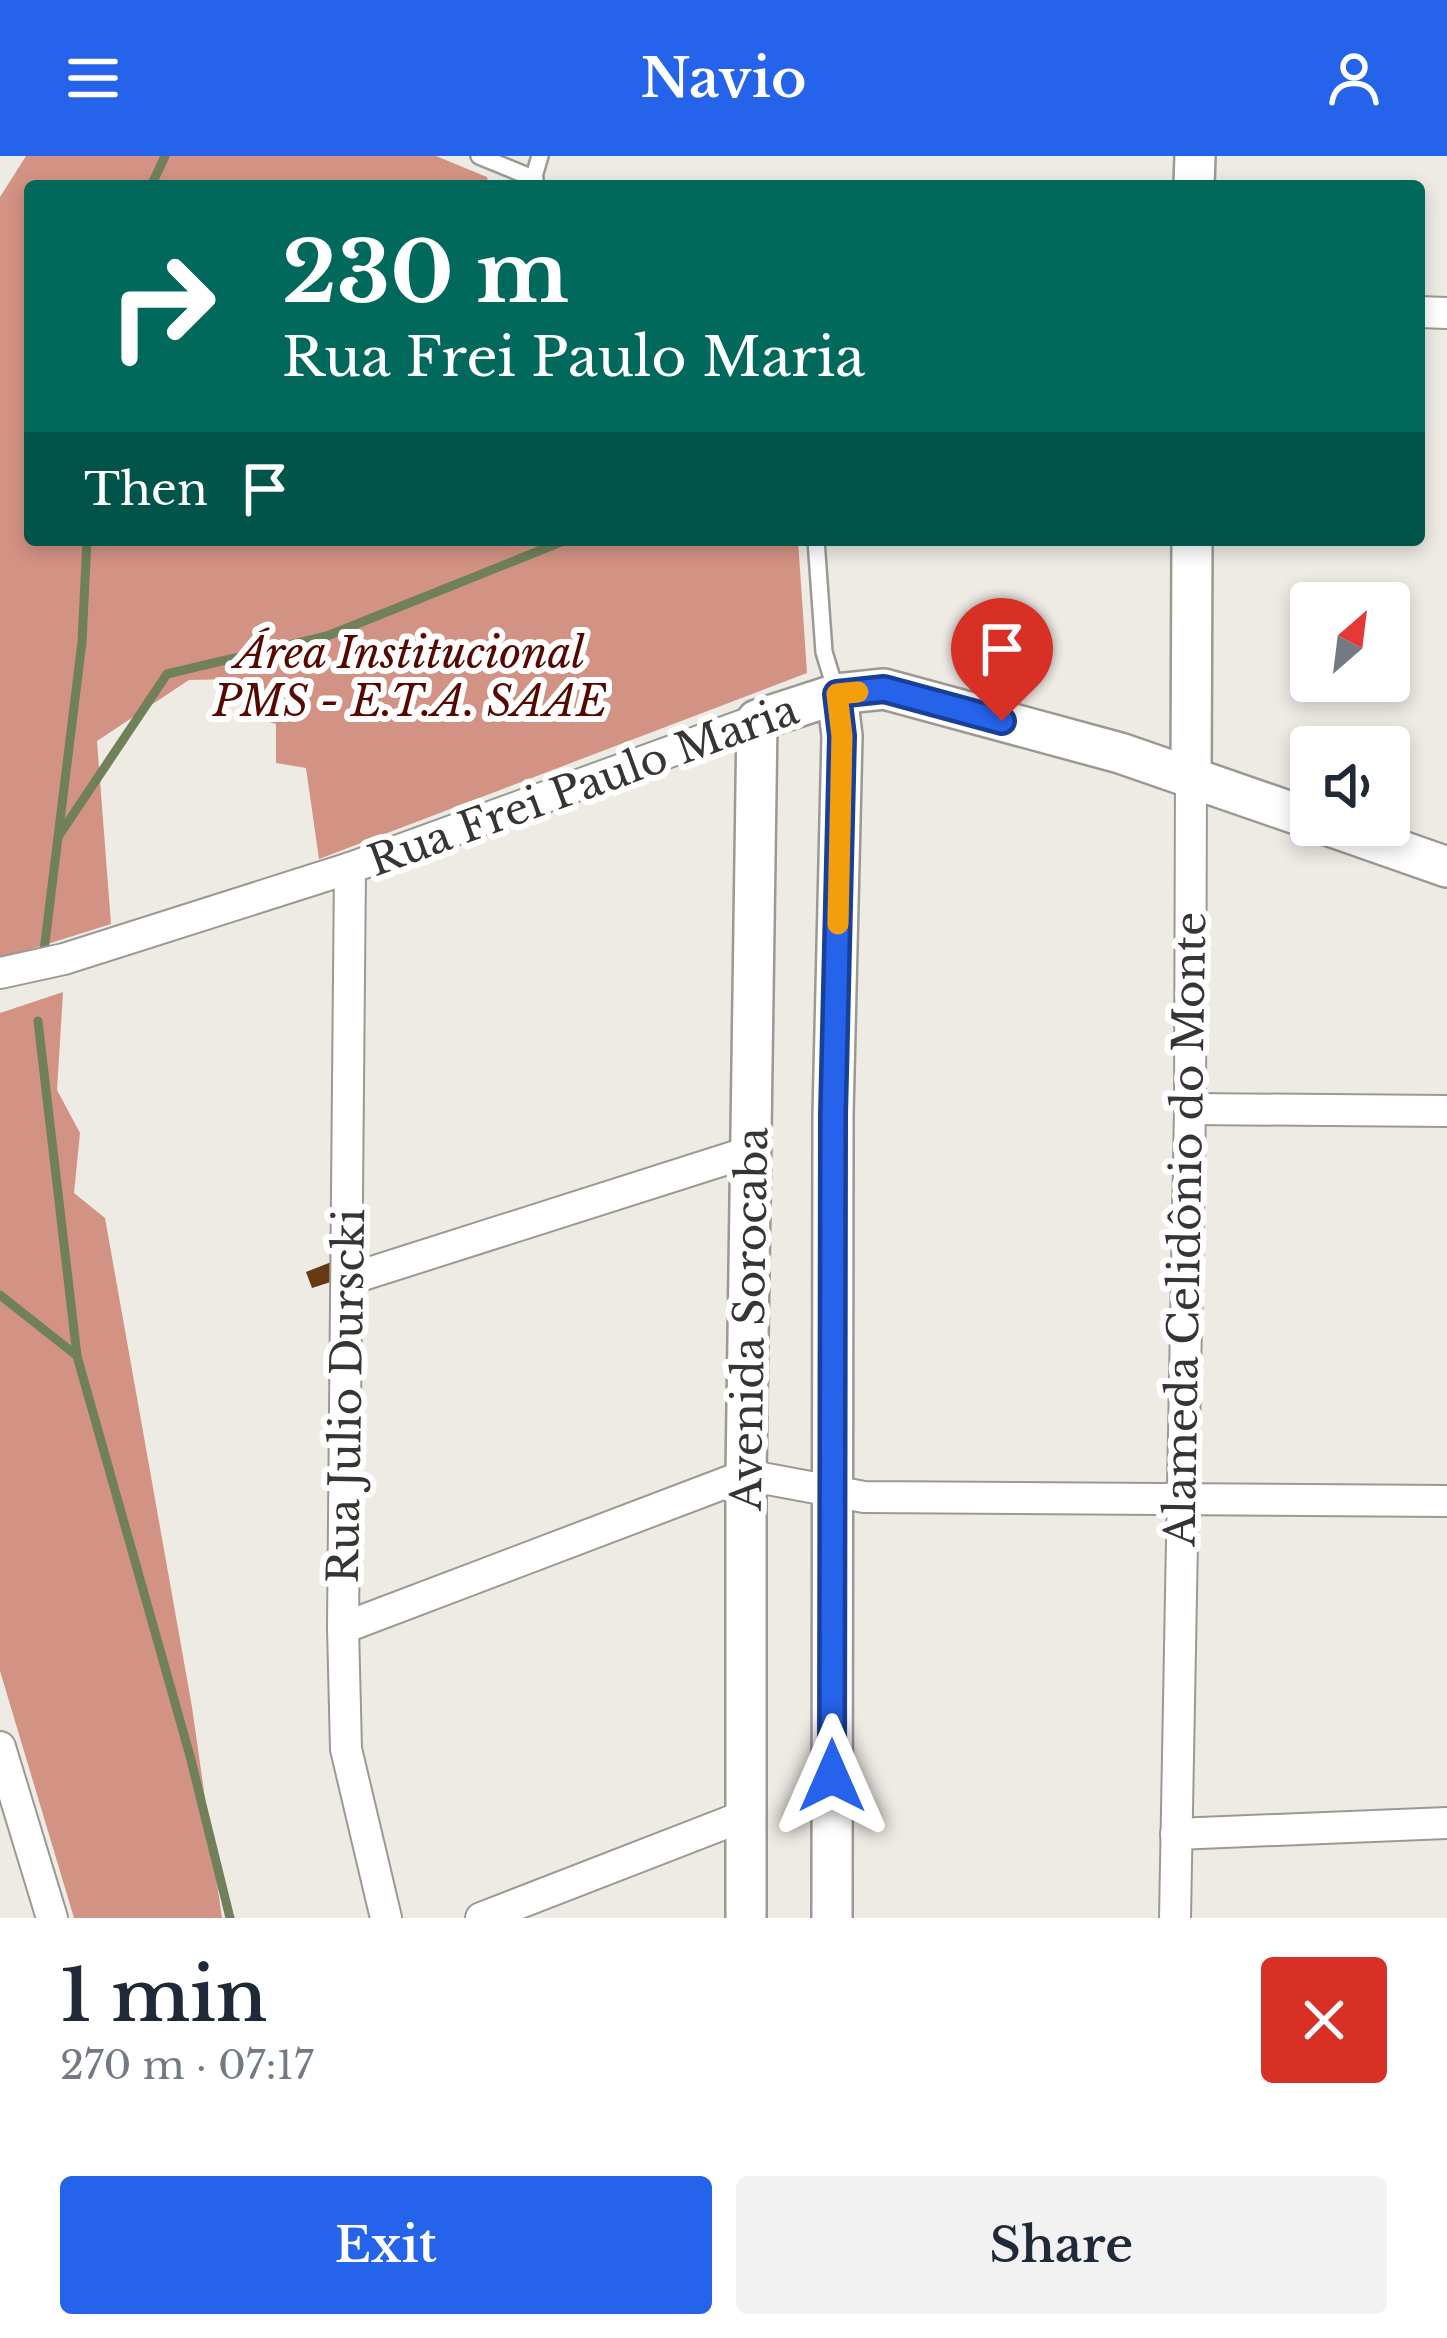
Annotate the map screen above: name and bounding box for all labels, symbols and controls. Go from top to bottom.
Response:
icon: menu [60,45,126,111]
text: Navio [641,45,806,112]
icon: person [1321,45,1387,111]
text: 230 m [282,221,569,325]
icon: right [84,228,240,384]
text: Rua Frei Paulo Maria [282,324,865,391]
icon: arrive [232,456,298,522]
text: Then [84,461,208,517]
north arrow [1290,582,1410,702]
map controls [1290,582,1410,846]
pin [951,598,1053,721]
icon: arrive [969,616,1035,682]
park label: Área Institucional PMS - E.T.A. SAAE [212,627,607,727]
street label: Rua Frei Paulo Maria [361,683,806,887]
button: sound [1290,726,1410,846]
street label: Alameda Celidônio do Monte [1153,911,1217,1548]
street label: Avenida Sorocaba [720,1126,778,1512]
street label: Rua Julio Durscki [317,1208,375,1584]
position arrow [769,1713,895,1839]
text: 1 min [60,1951,267,2040]
button: close [1261,1957,1387,2083]
text: 270 m · 07:17 [60,2041,314,2090]
button: Exit [60,2176,712,2314]
button: Share [736,2176,1387,2314]

